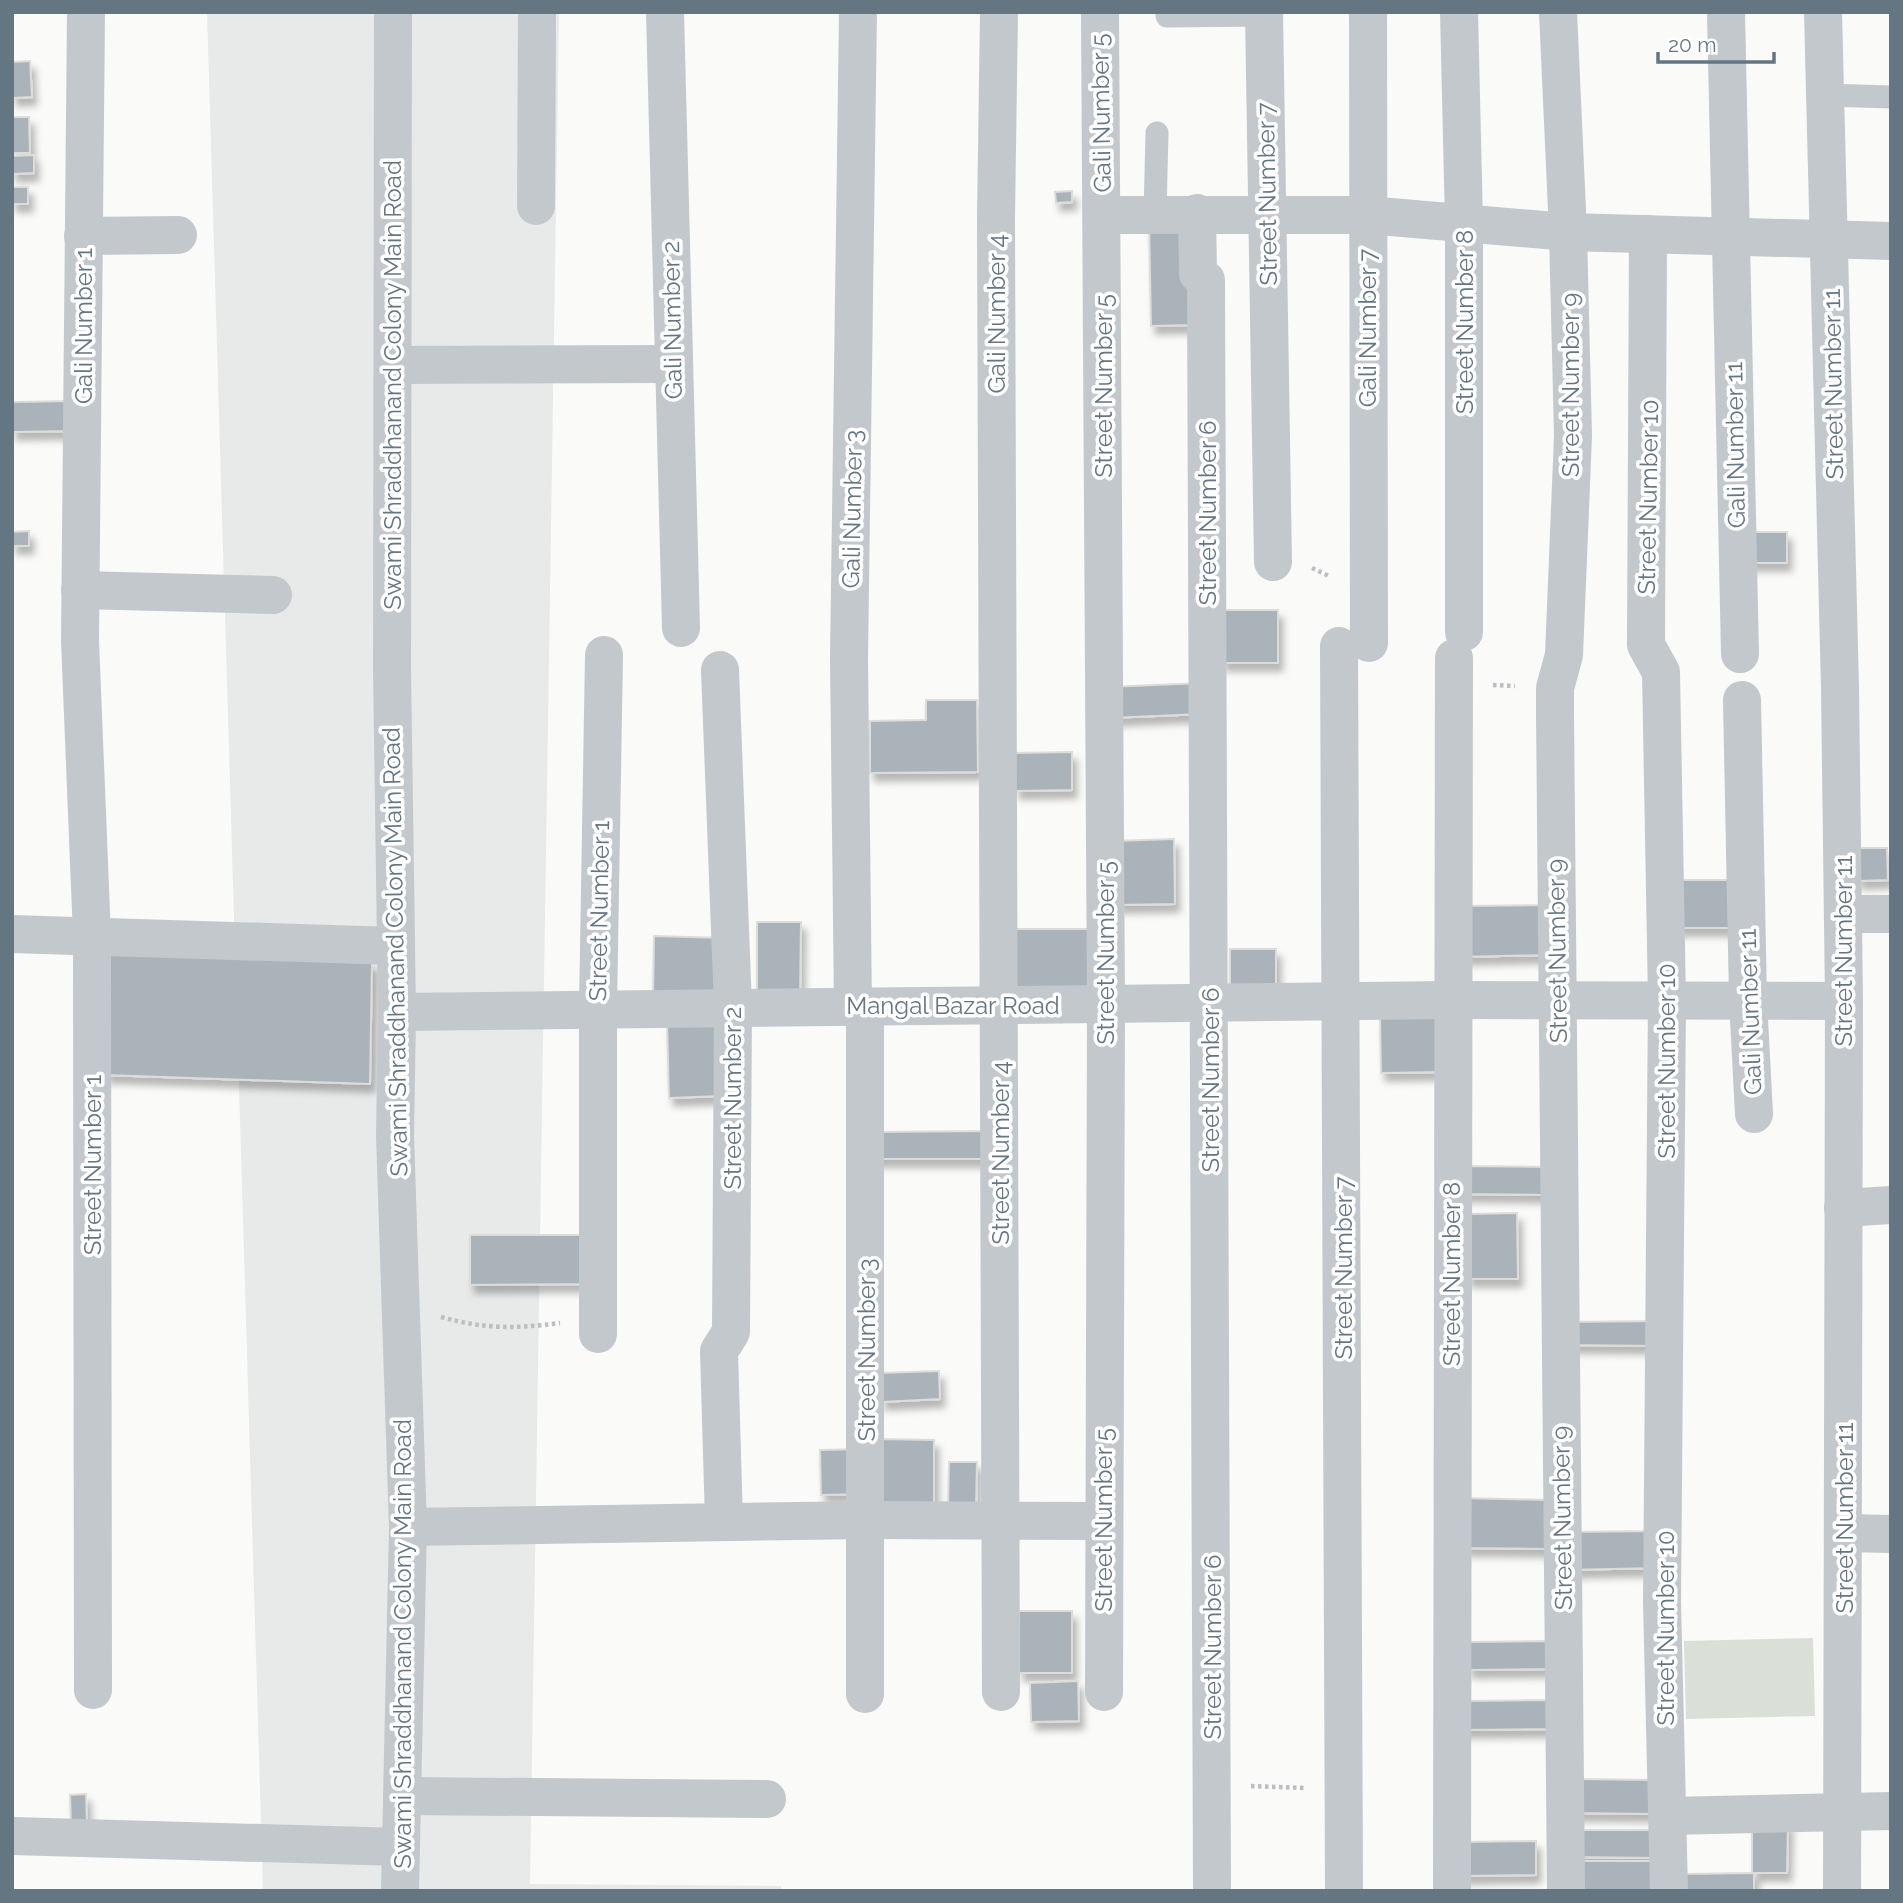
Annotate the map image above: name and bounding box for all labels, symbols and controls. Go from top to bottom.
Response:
scale bar [1658,21,1773,65]
text: 20 m [1668,32,1716,57]
street label: Gali Number 5 [1085,33,1117,193]
street label: Street Number 7 [1251,102,1283,286]
street label: Swami Shraddhanand Colony Main Road [378,160,407,610]
street label: Street Number 8 [1450,230,1479,414]
street label: Gali Number 4 [982,235,1011,393]
street label: Gali Number 2 [656,241,688,399]
street label: Gali Number 1 [69,248,98,404]
street label: Gali Number 7 [1353,248,1382,407]
street label: Street Number 11 [1817,288,1849,480]
street label: Street Number 9 [1556,293,1585,477]
street label: Street Number 5 [1089,294,1118,478]
street label: Gali Number 11 [1719,362,1751,528]
street label: Street Number 10 [1632,399,1664,595]
street label: Street Number 6 [1193,421,1222,605]
street label: Gali Number 3 [836,429,868,589]
street label: Swami Shraddhanand Colony Main Road [377,727,413,1177]
street label: Street Number 1 [583,820,615,1002]
street label: Street Number 11 [1829,856,1858,1046]
street label: Street Number 9 [1541,859,1573,1043]
street label: Street Number 5 [1091,861,1120,1045]
street label: Gali Number 11 [1733,928,1767,1096]
street label: Street Number 10 [1652,963,1681,1159]
street label: Street Number 6 [1196,988,1225,1172]
street label: Mangal Bazar Road [846,991,1060,1020]
street label: Street Number 2 [718,1007,747,1189]
street label: Street Number 4 [986,1061,1015,1245]
street label: Street Number 1 [78,1075,107,1255]
street label: Street Number 7 [1329,1176,1358,1360]
street label: Street Number 8 [1437,1182,1466,1366]
street label: Street Number 3 [852,1258,881,1442]
street label: Swami Shraddhanand Colony Main Road [388,1419,417,1869]
street label: Street Number 11 [1830,1423,1859,1613]
street label: Street Number 9 [1546,1426,1578,1610]
street label: Street Number 5 [1089,1428,1118,1612]
street label: Street Number 10 [1651,1530,1680,1726]
street label: Street Number 6 [1198,1555,1227,1739]

